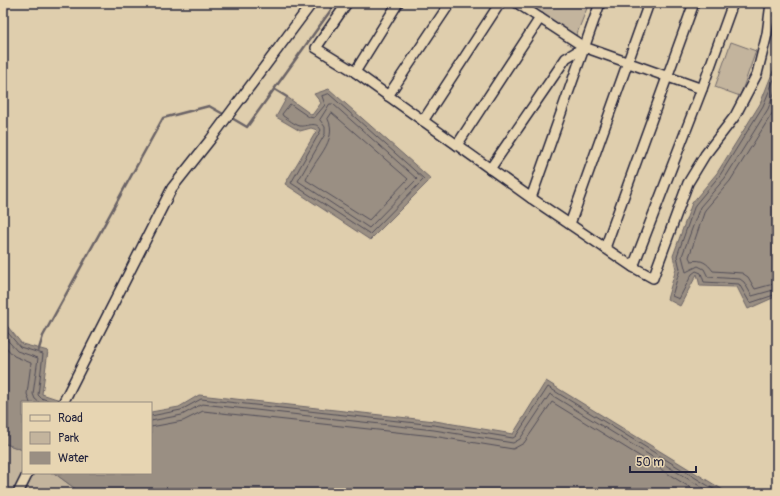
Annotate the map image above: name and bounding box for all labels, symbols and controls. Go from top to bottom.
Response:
legend [22,402,152,474]
text: Road [58,411,83,426]
text: Park [58,431,79,446]
scale bar [630,448,696,474]
text: Water [58,451,89,466]
text: 50 m [636,455,664,470]

